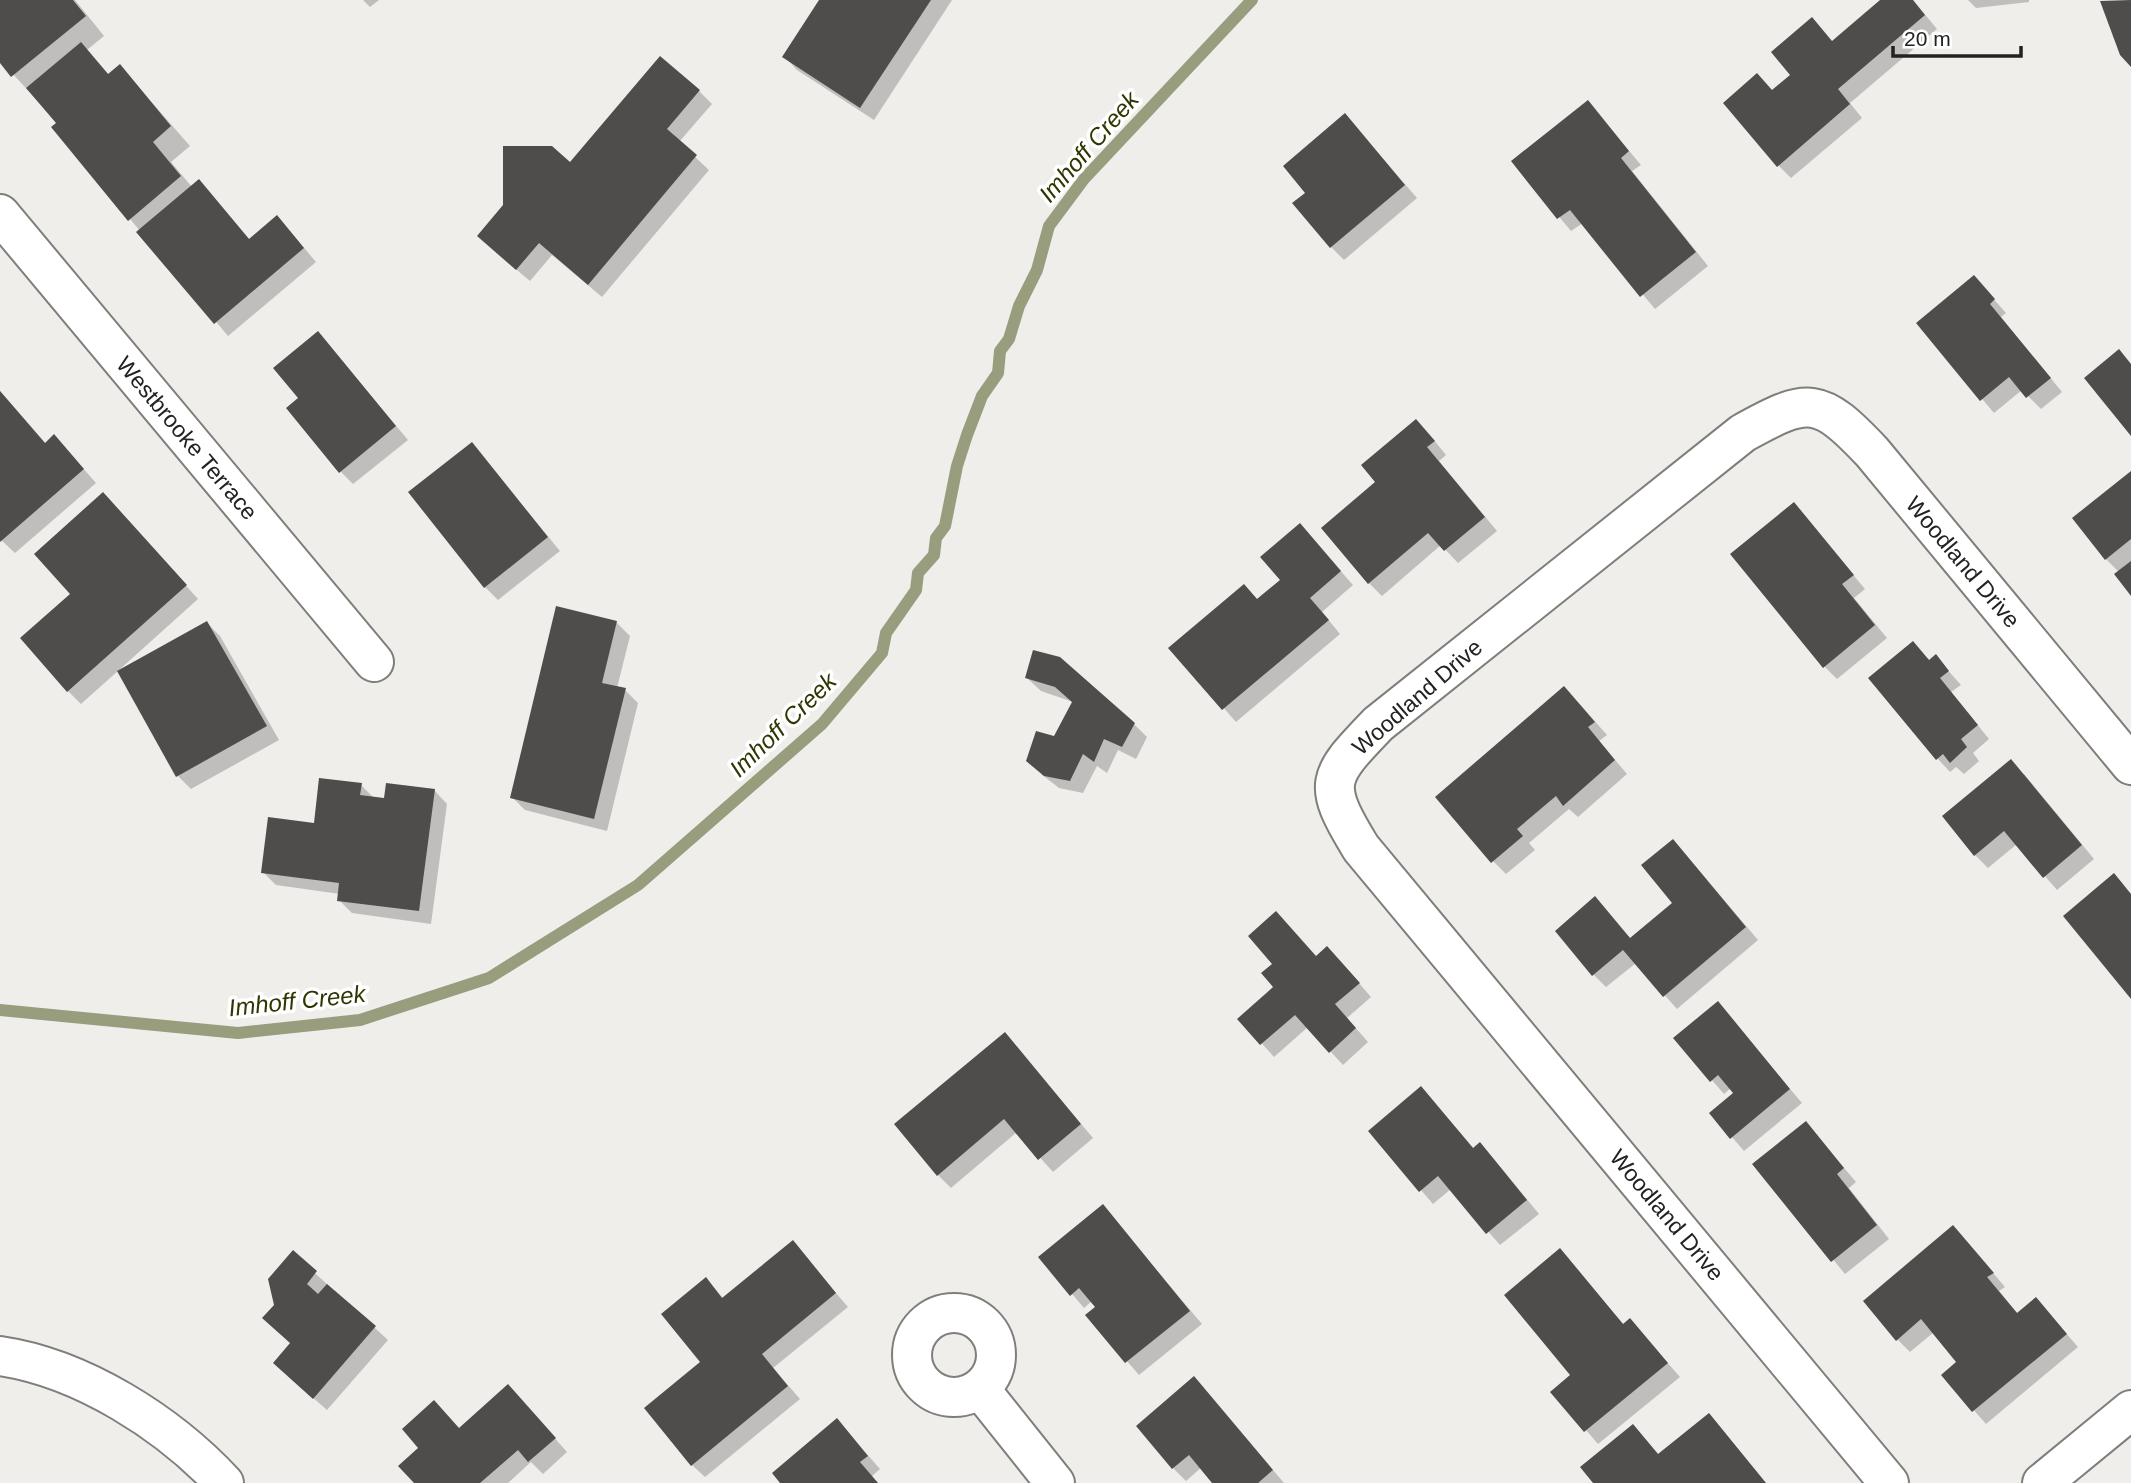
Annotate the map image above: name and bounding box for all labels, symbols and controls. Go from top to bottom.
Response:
scale bar [1893,14,2021,58]
text: 20 m [1904,27,1951,50]
water label: Imhoff Creek [1033,84,1145,207]
street label: Westbrooke Terrace [111,351,263,525]
street label: Woodland Drive [1901,491,2025,633]
street label: Woodland Drive [1347,634,1487,760]
water label: Imhoff Creek [724,666,843,782]
water label: Imhoff Creek [227,980,369,1021]
street label: Woodland Drive [1605,1144,1729,1286]

